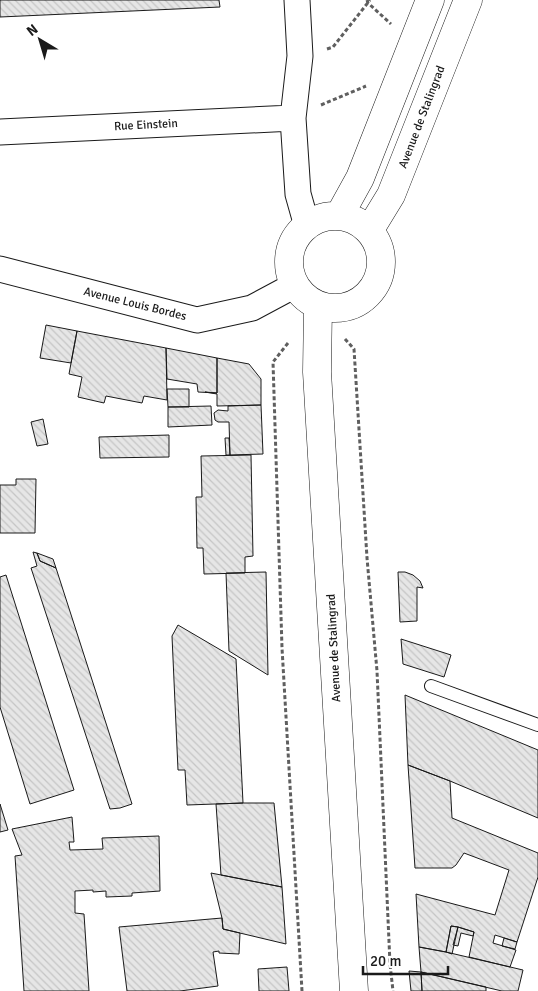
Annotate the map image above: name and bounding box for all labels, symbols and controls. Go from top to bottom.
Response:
north arrow [15,15,65,65]
text: N [23,20,41,40]
street label: Avenue de Stalingrad [396,64,448,170]
street label: Rue Einstein [114,116,178,134]
street label: Avenue Louis Bordes [82,284,188,324]
street label: Avenue de Stalingrad [324,593,344,703]
scale bar [363,944,448,976]
text: 20 m [370,952,401,970]

